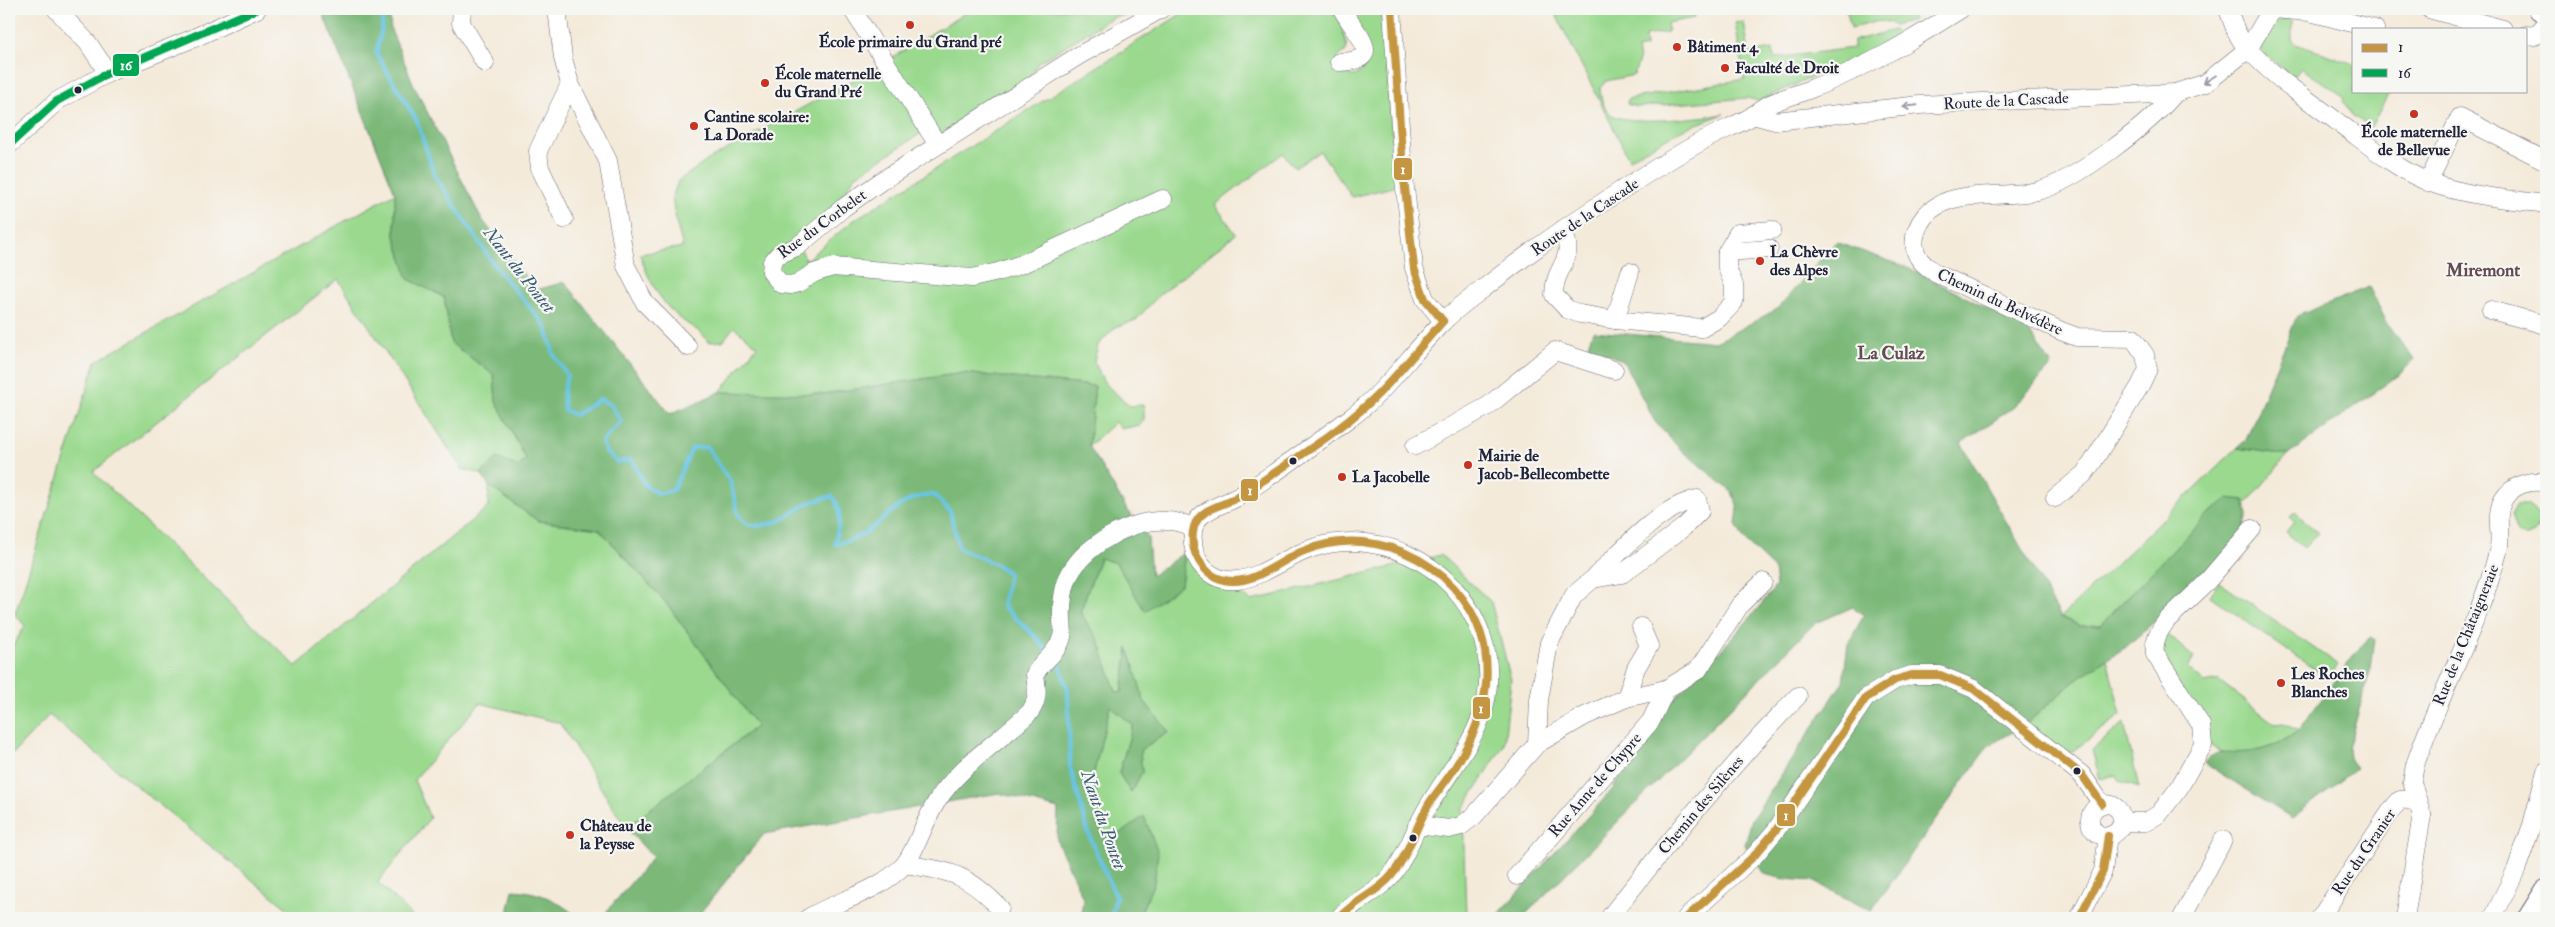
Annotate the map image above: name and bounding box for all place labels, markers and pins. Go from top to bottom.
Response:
marker: École primaire du Grand pré [904,19,916,31]
place label: École primaire du Grand pré [819,31,1003,53]
place label: Bâtiment 4 [1687,37,1759,57]
marker: Bâtiment 4 [1671,41,1683,53]
place label: Faculté de Droit [1735,58,1840,78]
marker: Faculté de Droit [1719,62,1731,74]
place label: École maternelle du Grand Pré [775,63,882,102]
marker: École maternelle du Grand Pré [759,77,771,89]
unlabelled marker [73,85,83,95]
place label: Cantine scolaire: La Dorade [704,107,809,145]
marker: École maternelle de Bellevue [2408,108,2420,120]
marker: Cantine scolaire: La Dorade [688,120,700,132]
place label: École maternelle de Bellevue [2361,121,2467,160]
place label: La Chèvre des Alpes [1770,242,1838,281]
marker: La Chèvre des Alpes [1754,255,1766,267]
place label: Mairie de Jacob-Bellecombette [1477,446,1610,485]
unlabelled marker [1288,456,1298,466]
marker: Mairie de Jacob-Bellecombette [1462,459,1474,471]
place label: La Jacobelle [1352,467,1430,488]
marker: La Jacobelle [1336,471,1348,483]
place label: Les Roches Blanches [2291,664,2365,702]
marker: Les Roches Blanches [2275,677,2287,689]
unlabelled marker [2072,766,2082,776]
place label: Château de la Peysse [579,816,652,855]
marker: Château de la Peysse [564,829,576,841]
unlabelled marker [1408,833,1418,843]

